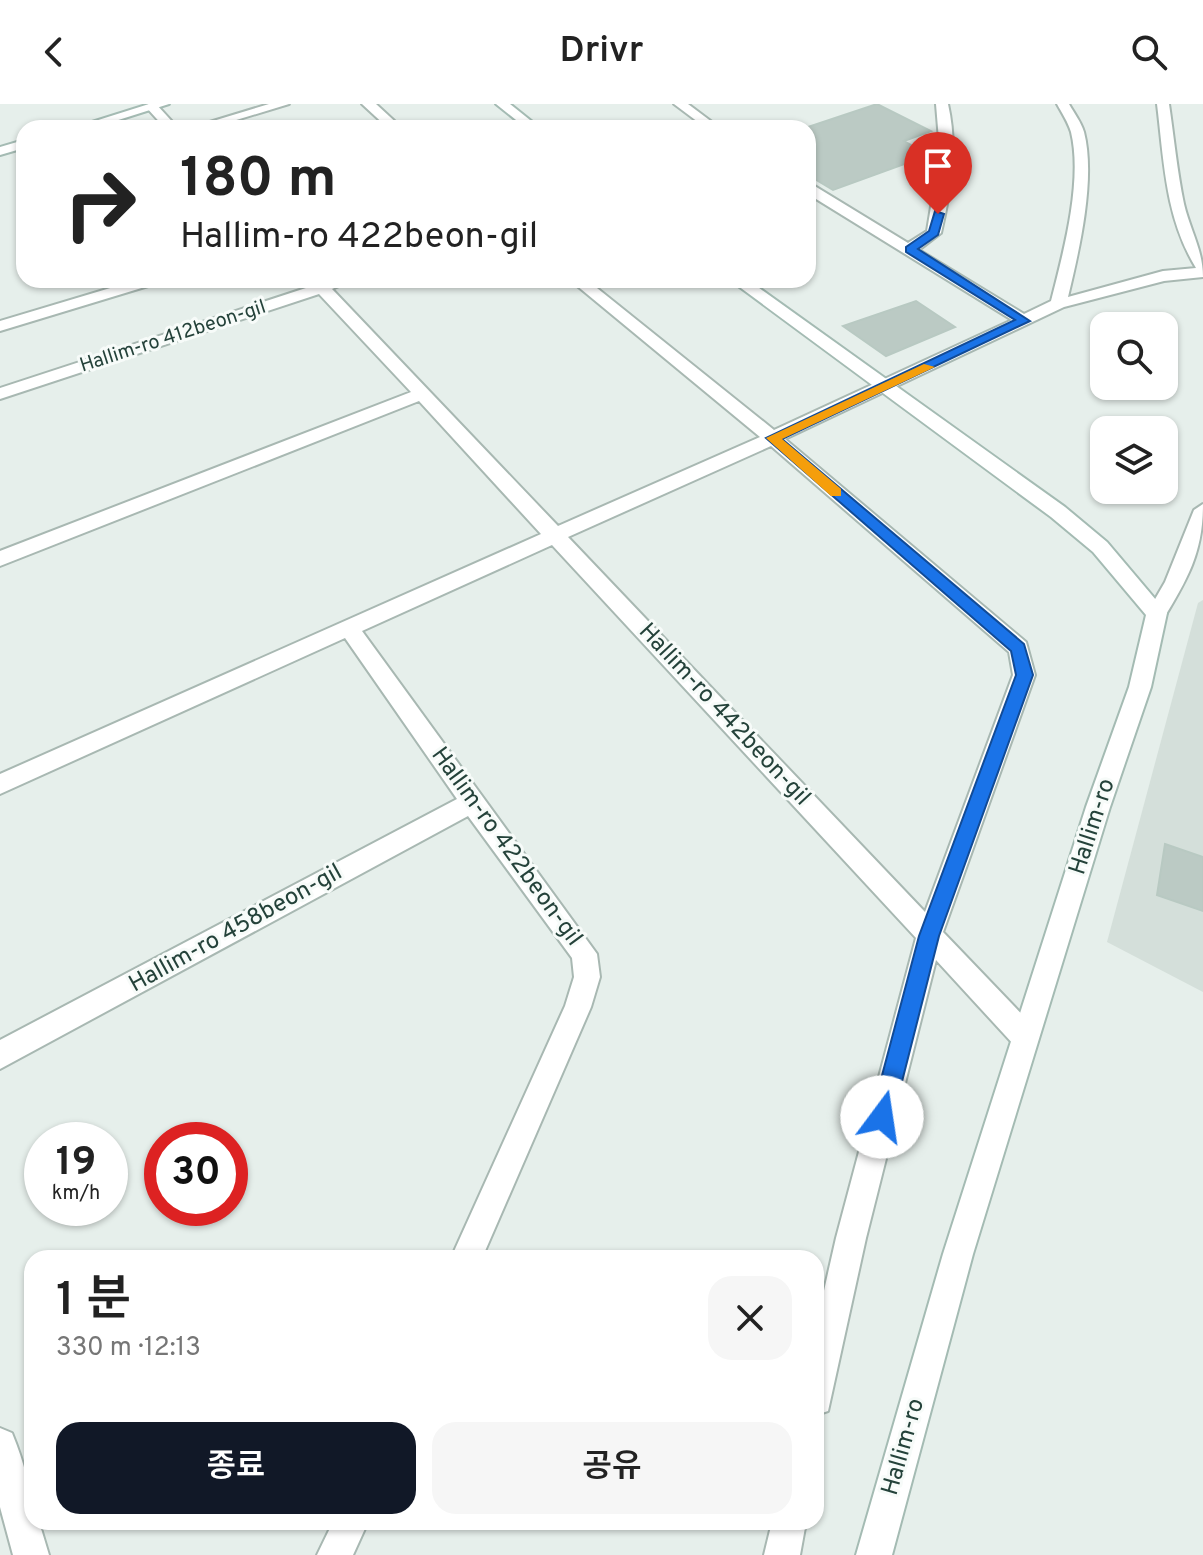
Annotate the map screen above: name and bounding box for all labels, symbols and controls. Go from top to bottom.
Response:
text: Drivr [559,29,644,75]
icon: back [32,30,76,74]
icon: search [1127,30,1171,74]
pin [904,132,972,214]
icon: arrive [916,144,960,188]
text: 180 m [180,146,337,216]
icon: right [48,152,152,256]
text: Hallim-ro 422beon-gil [180,215,538,261]
street label: Hallim-ro 412beon-gil [77,295,269,379]
map controls [1090,312,1178,504]
button: search [1090,312,1178,400]
button: layers [1090,416,1178,504]
street label: Hallim-ro 442beon-gil [631,617,817,813]
street label: Hallim-ro 422beon-gil [424,742,588,952]
street label: Hallim-ro [1063,775,1123,879]
street label: Hallim-ro 458beon-gil [124,858,348,1000]
position arrow [840,1075,924,1159]
speed limit sign: 30 [144,1122,248,1226]
text: 19 [56,1139,96,1189]
text: km/h [52,1181,100,1207]
text: 1 분 [56,1272,131,1332]
button: close [708,1276,792,1360]
text: 330 m · 12:13 [56,1332,201,1365]
street label: Hallim-ro [876,1395,932,1499]
button: 종료 [56,1422,416,1514]
button: 공유 [432,1422,792,1514]

